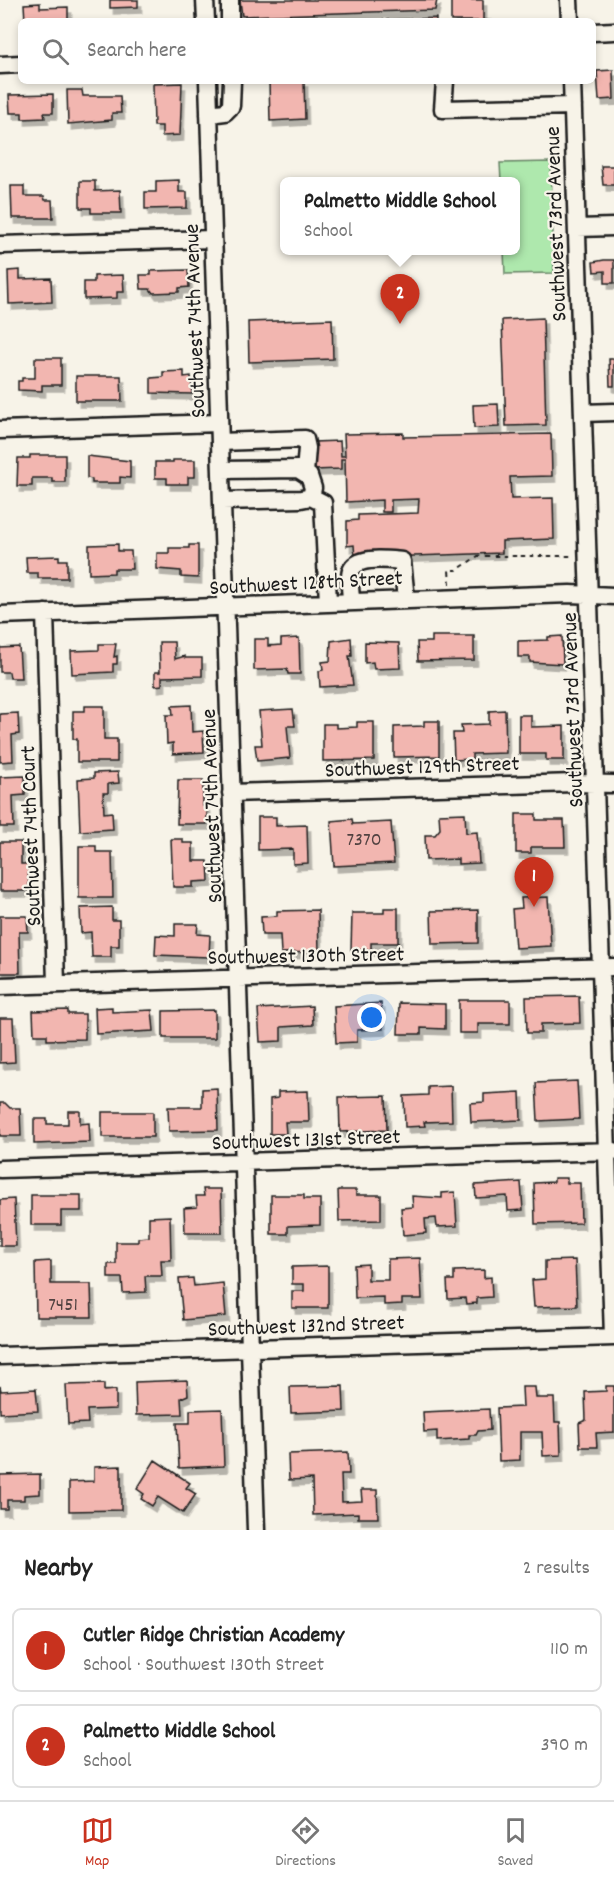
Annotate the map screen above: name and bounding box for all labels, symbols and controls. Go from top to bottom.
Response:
search box [18,18,596,84]
icon: search [39,35,72,68]
text: Search here [87,36,186,67]
street label: Southwest 73rd Avenue [539,126,576,322]
popup [280,177,520,255]
text: Palmetto Middle School [304,187,496,218]
text: School [304,218,352,246]
street label: Southwest 74th Avenue [178,223,215,419]
pin: 2 [380,274,420,324]
street label: Southwest 128th Street [209,564,404,605]
street label: Southwest 73rd Avenue [556,612,593,808]
street label: Southwest 74th Avenue [195,708,232,904]
street label: Southwest 74th Court [14,745,51,927]
street label: Southwest 129th Street [324,750,520,787]
house number: 7370 [346,827,382,855]
pin: 1 [514,858,554,907]
street label: Southwest 130th Street [207,940,405,975]
your location [357,1003,386,1032]
street label: Southwest 131st Street [211,1123,401,1160]
house number: 7451 [48,1292,78,1320]
street label: Southwest 132nd Street [207,1309,405,1346]
text: Nearby [24,1551,92,1588]
text: 2 results [523,1555,590,1583]
text: Cutler Ridge Christian Academy [83,1621,344,1652]
text: 1 [43,1636,48,1664]
text: 110 m [550,1636,588,1664]
text: School · Southwest 130th Street [83,1652,324,1680]
text: Palmetto Middle School [83,1717,275,1748]
text: 2 [41,1732,50,1760]
text: 390 m [541,1732,588,1760]
text: School [83,1748,132,1776]
tab: Map [81,1814,114,1873]
tab: Directions [275,1814,336,1873]
tab: Saved [497,1814,533,1873]

